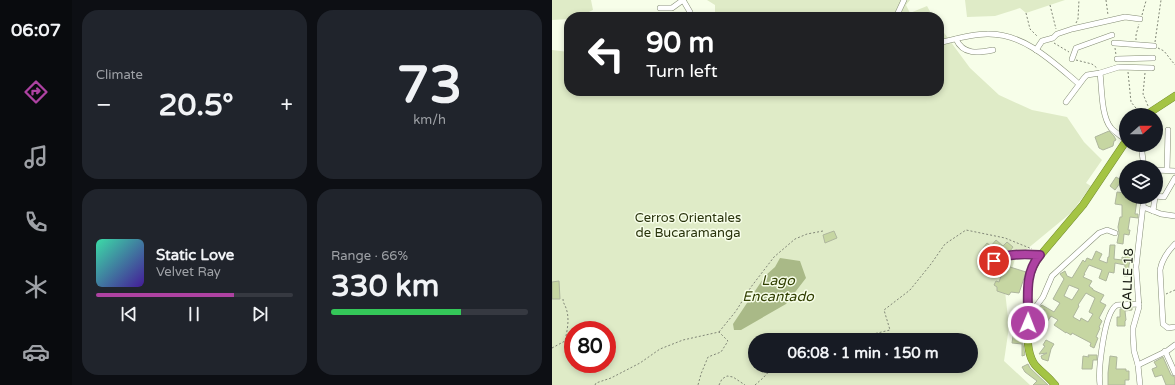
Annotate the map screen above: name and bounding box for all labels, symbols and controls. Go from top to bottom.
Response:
text: 06:07 [11,19,61,41]
text: 90 m [646,26,714,60]
icon: left [580,28,632,80]
text: 73 [397,54,462,117]
text: Turn left [646,60,718,82]
text: Climate [96,67,143,83]
icon: directions [22,78,50,106]
text: 20.5° [159,87,234,124]
text: − [96,92,112,118]
text: + [281,92,293,118]
north arrow [1119,108,1163,152]
map controls [1119,108,1163,204]
text: km/h [413,112,446,128]
icon: music [22,143,50,171]
button: layers [1119,160,1163,204]
icon: phone [22,208,50,236]
park label: Cerros Orientales de Bucaramanga [635,210,741,241]
pin [977,244,1011,278]
text: Static Love [156,246,234,264]
text: Range · 66% [331,248,408,264]
street label: CALLE 18 [1119,248,1137,310]
icon: arrive [983,250,1005,272]
text: Velvet Ray [156,264,221,280]
text: 330 km [331,268,439,305]
water label: Lago Encantado [742,272,815,305]
icon: climate [22,273,50,301]
position arrow [1007,302,1049,344]
icon: previous [118,303,140,325]
icon: pause [183,303,205,325]
icon: next [249,303,271,325]
speed limit sign: 80 [564,321,616,373]
icon: car [22,338,50,366]
text: 06:08 · 1 min · 150 m [788,344,938,362]

